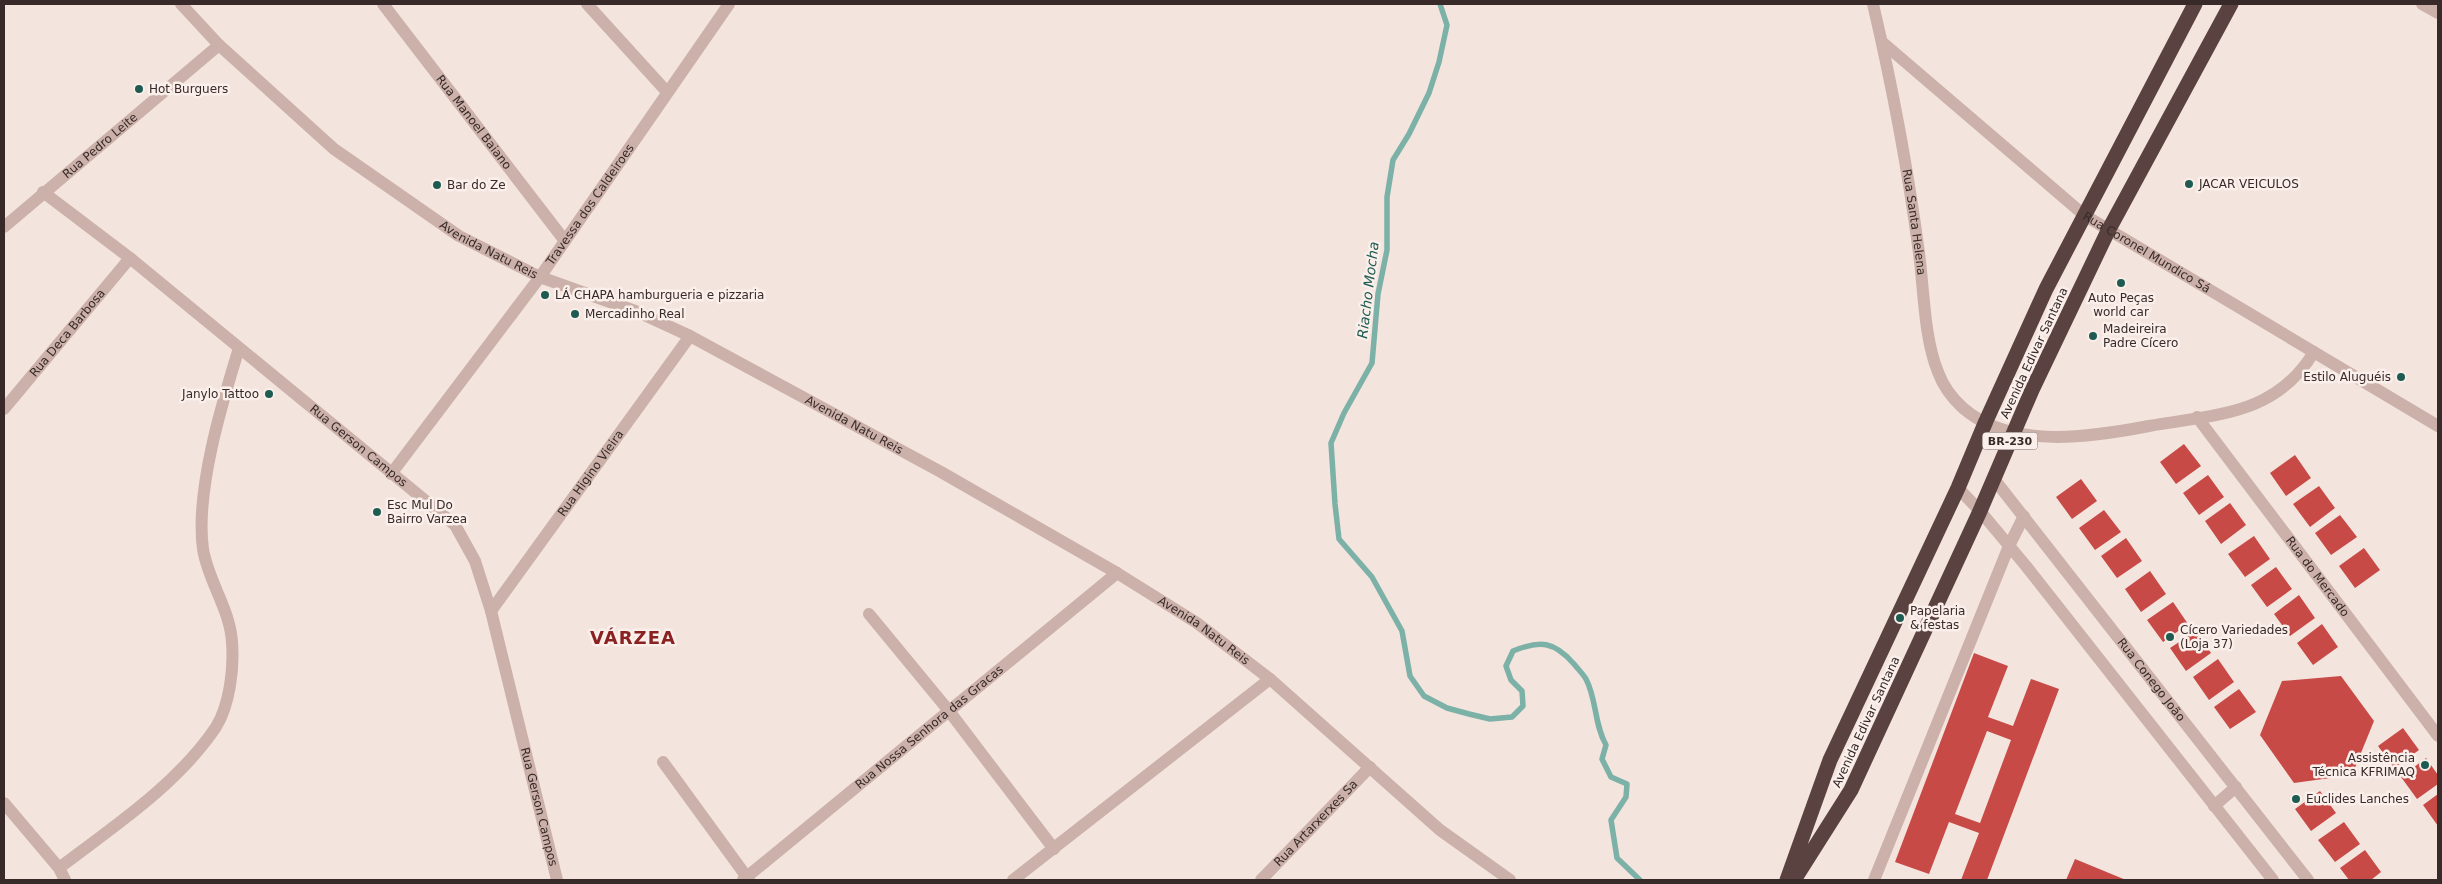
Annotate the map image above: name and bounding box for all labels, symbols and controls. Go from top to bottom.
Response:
street label: Rua Manoel Baiano [433,72,514,172]
place label: Hot Burguers [149,82,228,96]
marker: Hot Burguers [133,83,145,95]
street label: Rua Pedro Leite [60,110,140,181]
street label: Travessa dos Caldeiroes [543,141,637,269]
street label: Rua Santa Helena [1899,168,1928,276]
place label: JACAR VEICULOS [2198,177,2299,191]
place label: Bar do Ze [447,178,506,192]
marker: JACAR VEICULOS [2183,178,2195,190]
marker: Bar do Ze [431,179,443,191]
street label: Rua Coronel Mundico Sá [2081,209,2213,296]
street label: Avenida Natu Reis [437,218,540,282]
water label: Riacho Mocha [1354,241,1382,339]
marker: Auto Peças world car [2115,277,2127,289]
street label: Avenida Edivar Santana [1997,285,2071,421]
street label: Rua Deca Barbosa [27,286,108,380]
place label: LÁ CHAPA hamburgueria e pizzaria [555,287,764,302]
marker: LÁ CHAPA hamburgueria e pizzaria [539,289,551,301]
place label: Auto Peças world car [2088,291,2154,319]
place label: Mercadinho Real [585,307,685,321]
marker: Mercadinho Real [569,308,581,320]
place label: Madeireira Padre Cícero [2103,322,2178,350]
marker: Madeireira Padre Cícero [2087,330,2099,342]
place label: Estilo Aluguéis [2303,370,2391,384]
marker: Estilo Aluguéis [2395,371,2407,383]
place label: Janylo Tattoo [181,387,259,401]
marker: Janylo Tattoo [263,388,275,400]
street label: Avenida Natu Reis [803,393,905,457]
street label: Rua Gerson Campos [307,402,410,490]
street label: Rua Higino Vieira [555,427,627,519]
road number: BR-230 [1982,432,2038,450]
place label: Esc Mul Do Bairro Varzea [387,498,467,526]
marker: Esc Mul Do Bairro Varzea [371,506,383,518]
street label: Rua do Mercado [2283,534,2352,619]
street label: Avenida Natu Reis [1155,593,1252,668]
place label: Papelaria & festas [1910,604,1965,632]
marker: Papelaria & festas [1894,612,1906,624]
place label: Cícero Variedades (Loja 37) [2180,623,2288,651]
district label: VÁRZEA [590,627,676,648]
marker: Cícero Variedades (Loja 37) [2164,631,2176,643]
street label: Rua Conego João [2114,635,2188,724]
street label: Avenida Edivar Santana [1829,654,1903,790]
street label: Rua Nossa Senhora das Gracas [852,662,1006,792]
street label: Rua Gerson Campos [518,746,560,868]
place label: Assistência Técnica KFRIMAQ [2312,751,2415,779]
marker: Assistência Técnica KFRIMAQ [2419,759,2431,771]
street label: Rua Artarxerxes Sa [1271,777,1361,869]
place label: Euclides Lanches [2306,792,2409,806]
marker: Euclides Lanches [2290,793,2302,805]

